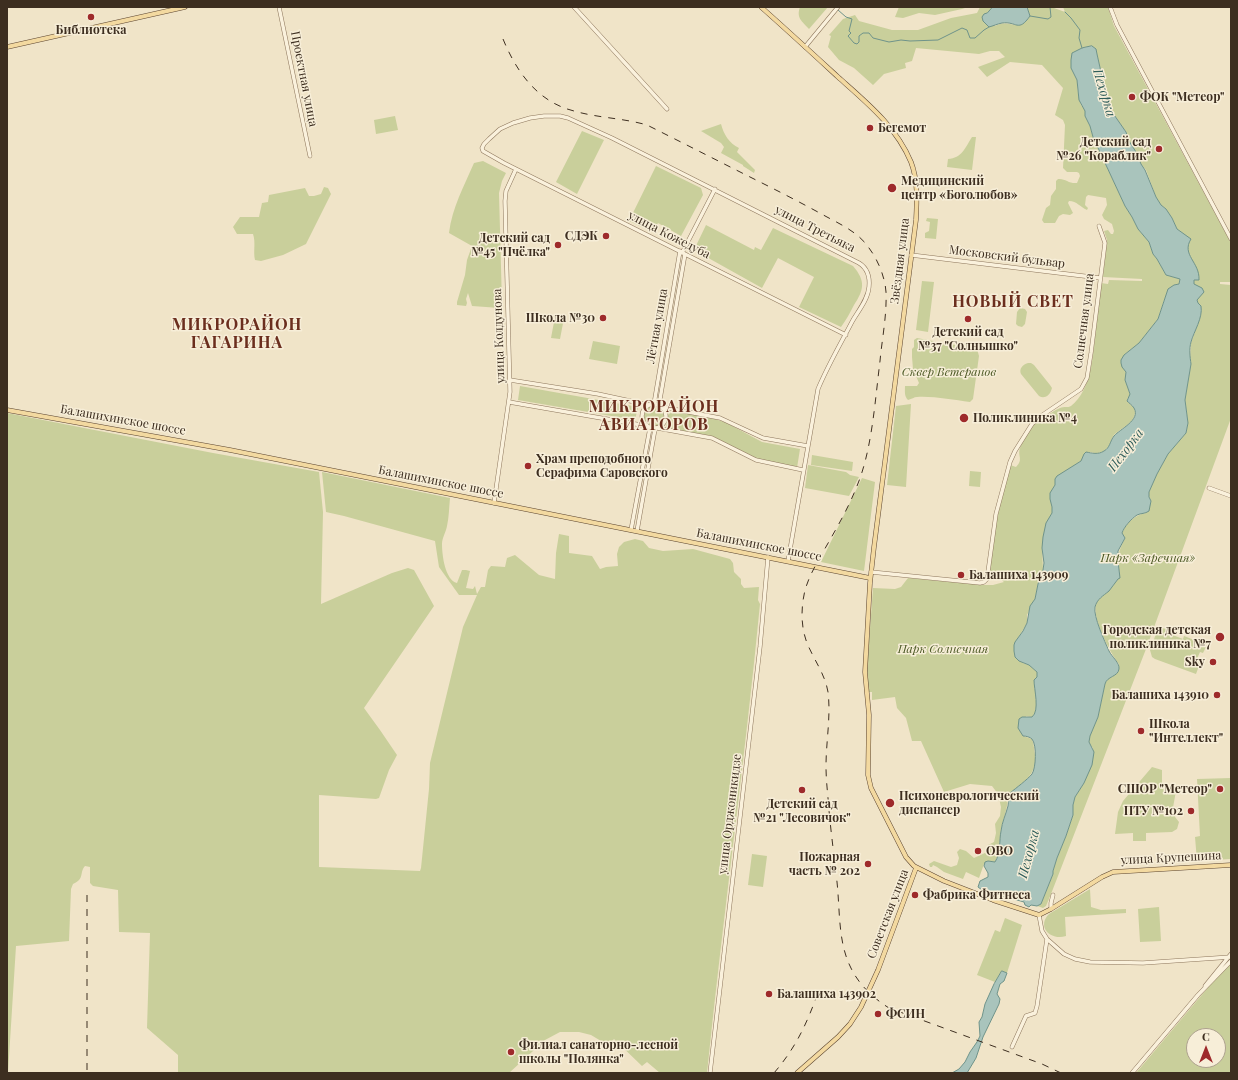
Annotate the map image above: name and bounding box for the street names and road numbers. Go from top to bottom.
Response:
street label: Проектная улица [288,30,320,128]
street label: улица Третьяка [772,203,858,255]
street label: улица Кожедуба [626,208,712,262]
street label: Звёздная улица [888,217,912,305]
street label: Московский бульвар [948,243,1066,271]
street label: Солнечная улица [1071,272,1097,370]
street label: Лётная улица [643,287,671,365]
street label: улица Колдунова [490,288,508,384]
street label: Балашихинское шоссе [59,402,187,438]
street label: Балашихинское шоссе [377,463,505,501]
street label: Балашихинское шоссе [695,526,823,564]
street label: улица Орджоникидзе [715,753,745,875]
street label: улица Крупешина [1120,848,1222,868]
street label: Советская улица [864,867,912,961]

